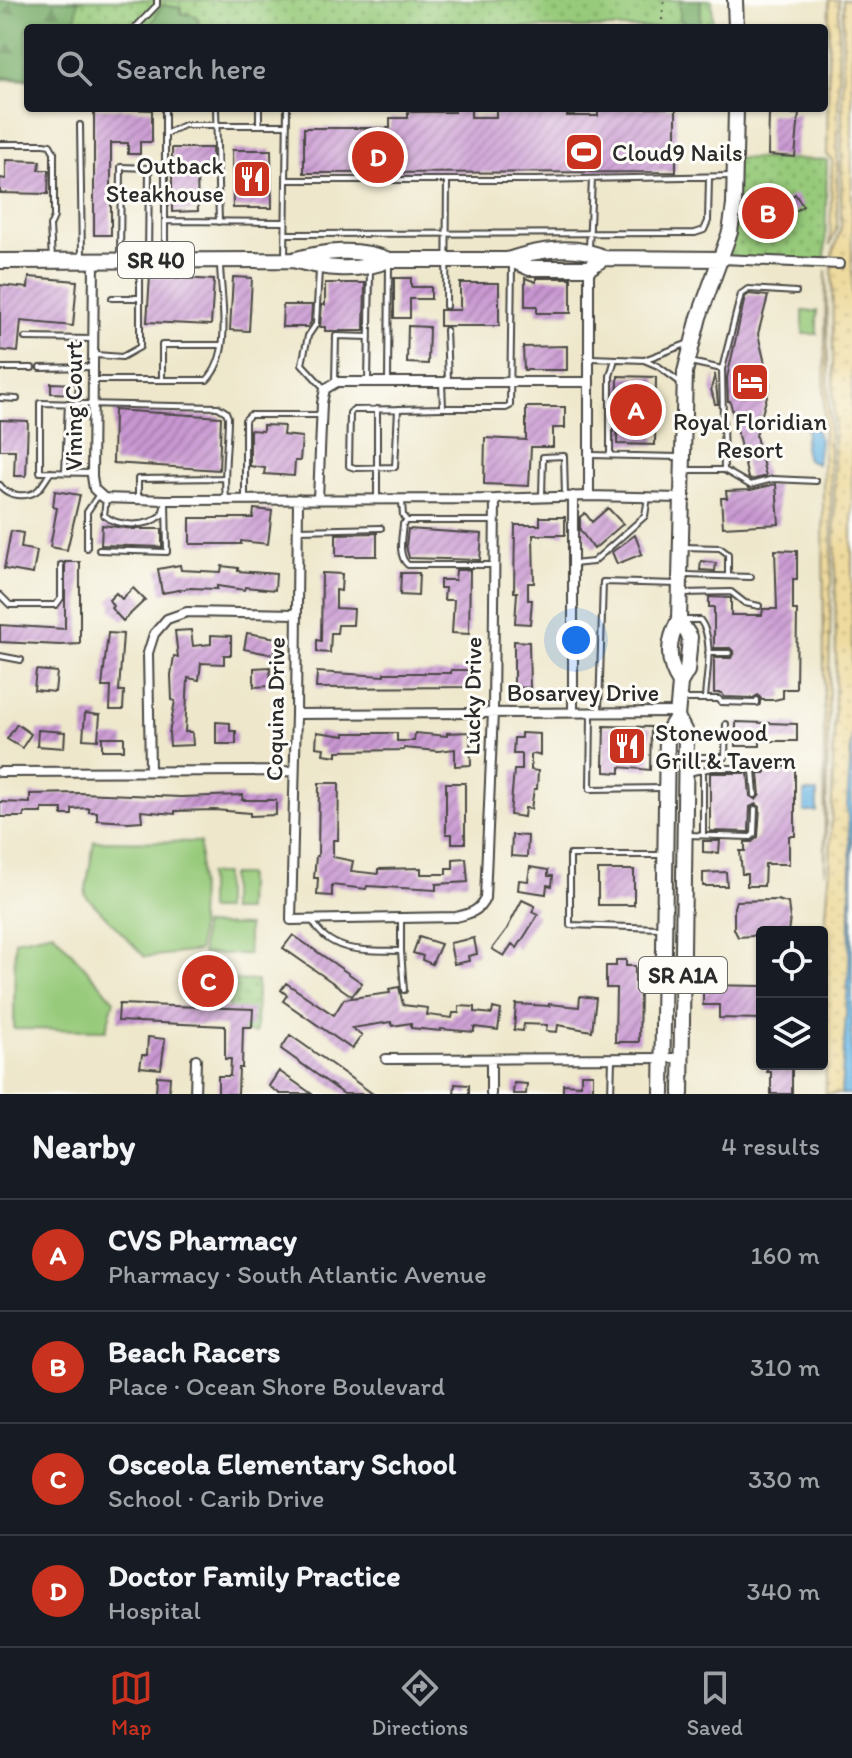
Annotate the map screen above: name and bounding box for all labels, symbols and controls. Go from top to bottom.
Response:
search box [24,24,828,112]
icon: search [52,46,96,90]
text: Search here [116,50,266,87]
pin: D [352,127,404,187]
sports icon: Cloud9 Nails [563,131,605,173]
place label: Cloud9 Nails [612,138,743,167]
place label: Outback Steakhouse [106,151,225,208]
restaurant icon: Outback Steakhouse [231,158,273,200]
pin: B [742,183,794,243]
road number: SR 40 [118,242,194,278]
street label: Vining Court [59,341,88,471]
hotel icon: Royal Floridian Resort [729,361,771,403]
pin: A [610,380,662,440]
place label: Royal Floridian Resort [673,407,827,464]
your location [556,620,596,660]
street label: Lucky Drive [456,636,488,756]
street label: Coquina Drive [259,637,291,781]
street label: Bosarvey Drive [507,678,659,707]
place label: Stonewood Grill & Tavern [655,718,796,775]
restaurant icon: Stonewood Grill & Tavern [606,725,648,767]
map controls [756,926,828,1070]
button: locate [756,926,828,998]
pin: C [182,951,234,1011]
road number: SR A1A [639,957,727,993]
button: layers [756,998,828,1070]
text: Nearby [32,1126,135,1167]
text: 4 results [721,1130,820,1162]
text: CVS Pharmacy [108,1221,297,1258]
text: A [50,1239,66,1271]
text: 160 m [750,1239,820,1271]
text: Pharmacy · South Atlantic Avenue [108,1258,487,1290]
text: Beach Racers [108,1333,280,1370]
text: B [50,1351,66,1383]
text: 310 m [750,1351,820,1383]
text: Place · Ocean Shore Boulevard [108,1370,445,1402]
text: Osceola Elementary School [108,1445,456,1482]
text: C [50,1463,66,1495]
text: 330 m [748,1463,820,1495]
text: School · Carib Drive [108,1482,324,1514]
text: Doctor Family Practice [108,1557,400,1594]
text: D [49,1575,67,1607]
text: 340 m [746,1575,820,1607]
text: Hospital [108,1594,201,1626]
tab: Map [109,1666,153,1741]
tab: Directions [372,1666,468,1741]
tab: Saved [687,1666,743,1741]

